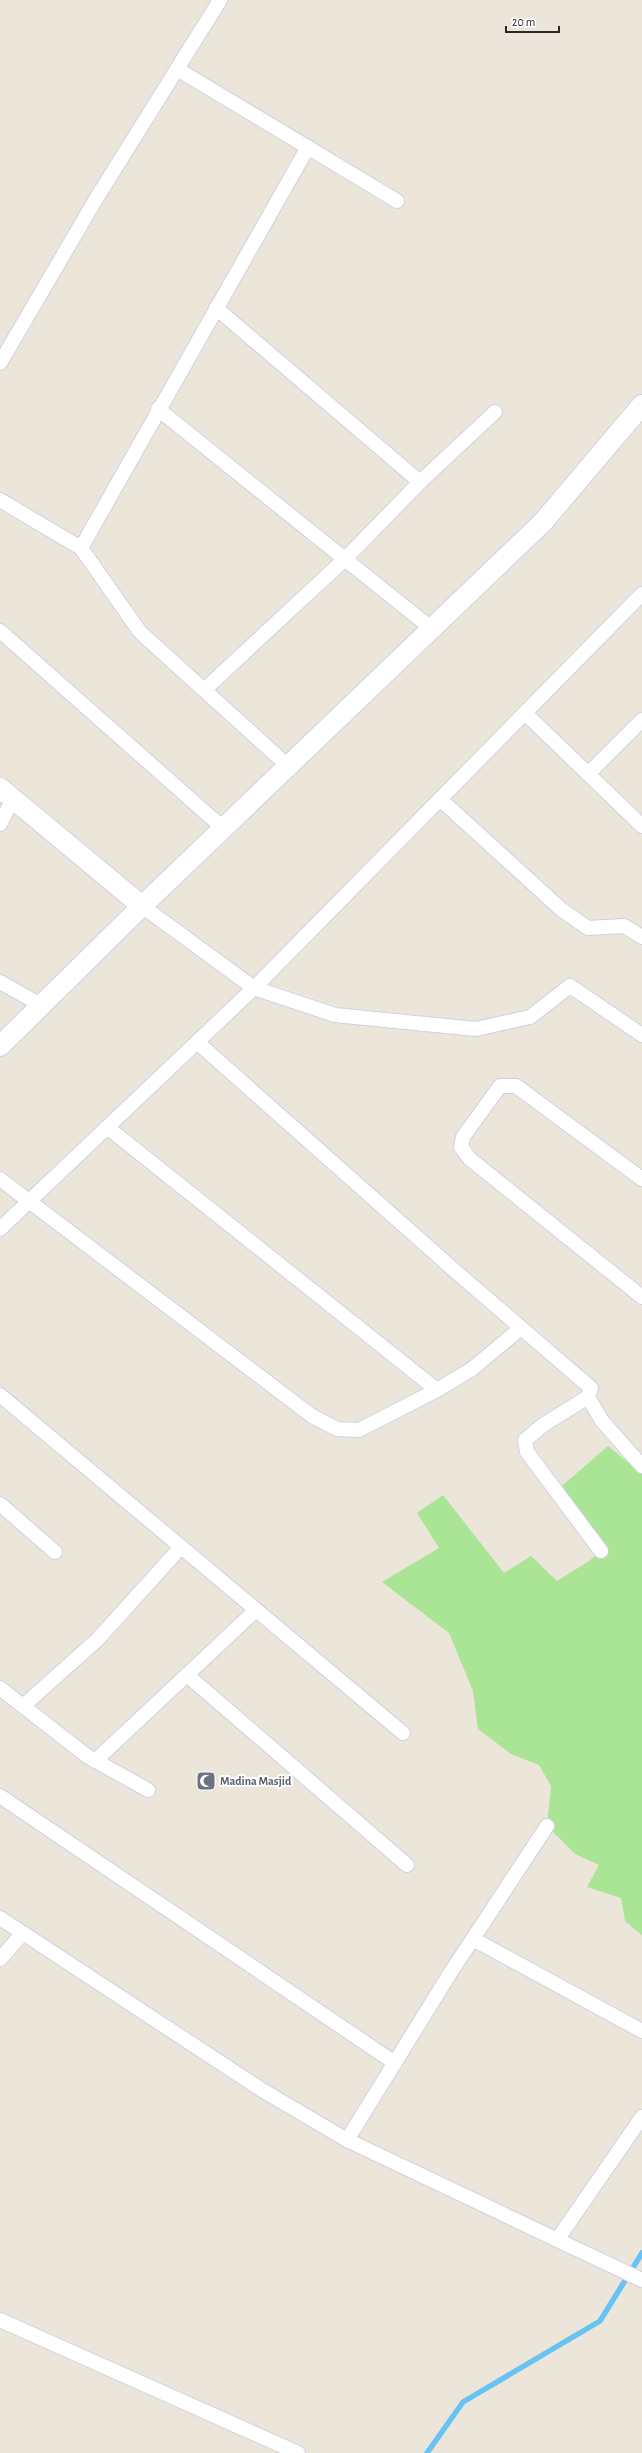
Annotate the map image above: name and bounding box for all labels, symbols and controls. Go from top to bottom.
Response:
scale bar [506,8,559,34]
text: 20 m [512,16,535,28]
mosque icon: Madina Masjid [195,1770,217,1792]
place label: Madina Masjid [220,1775,292,1788]

